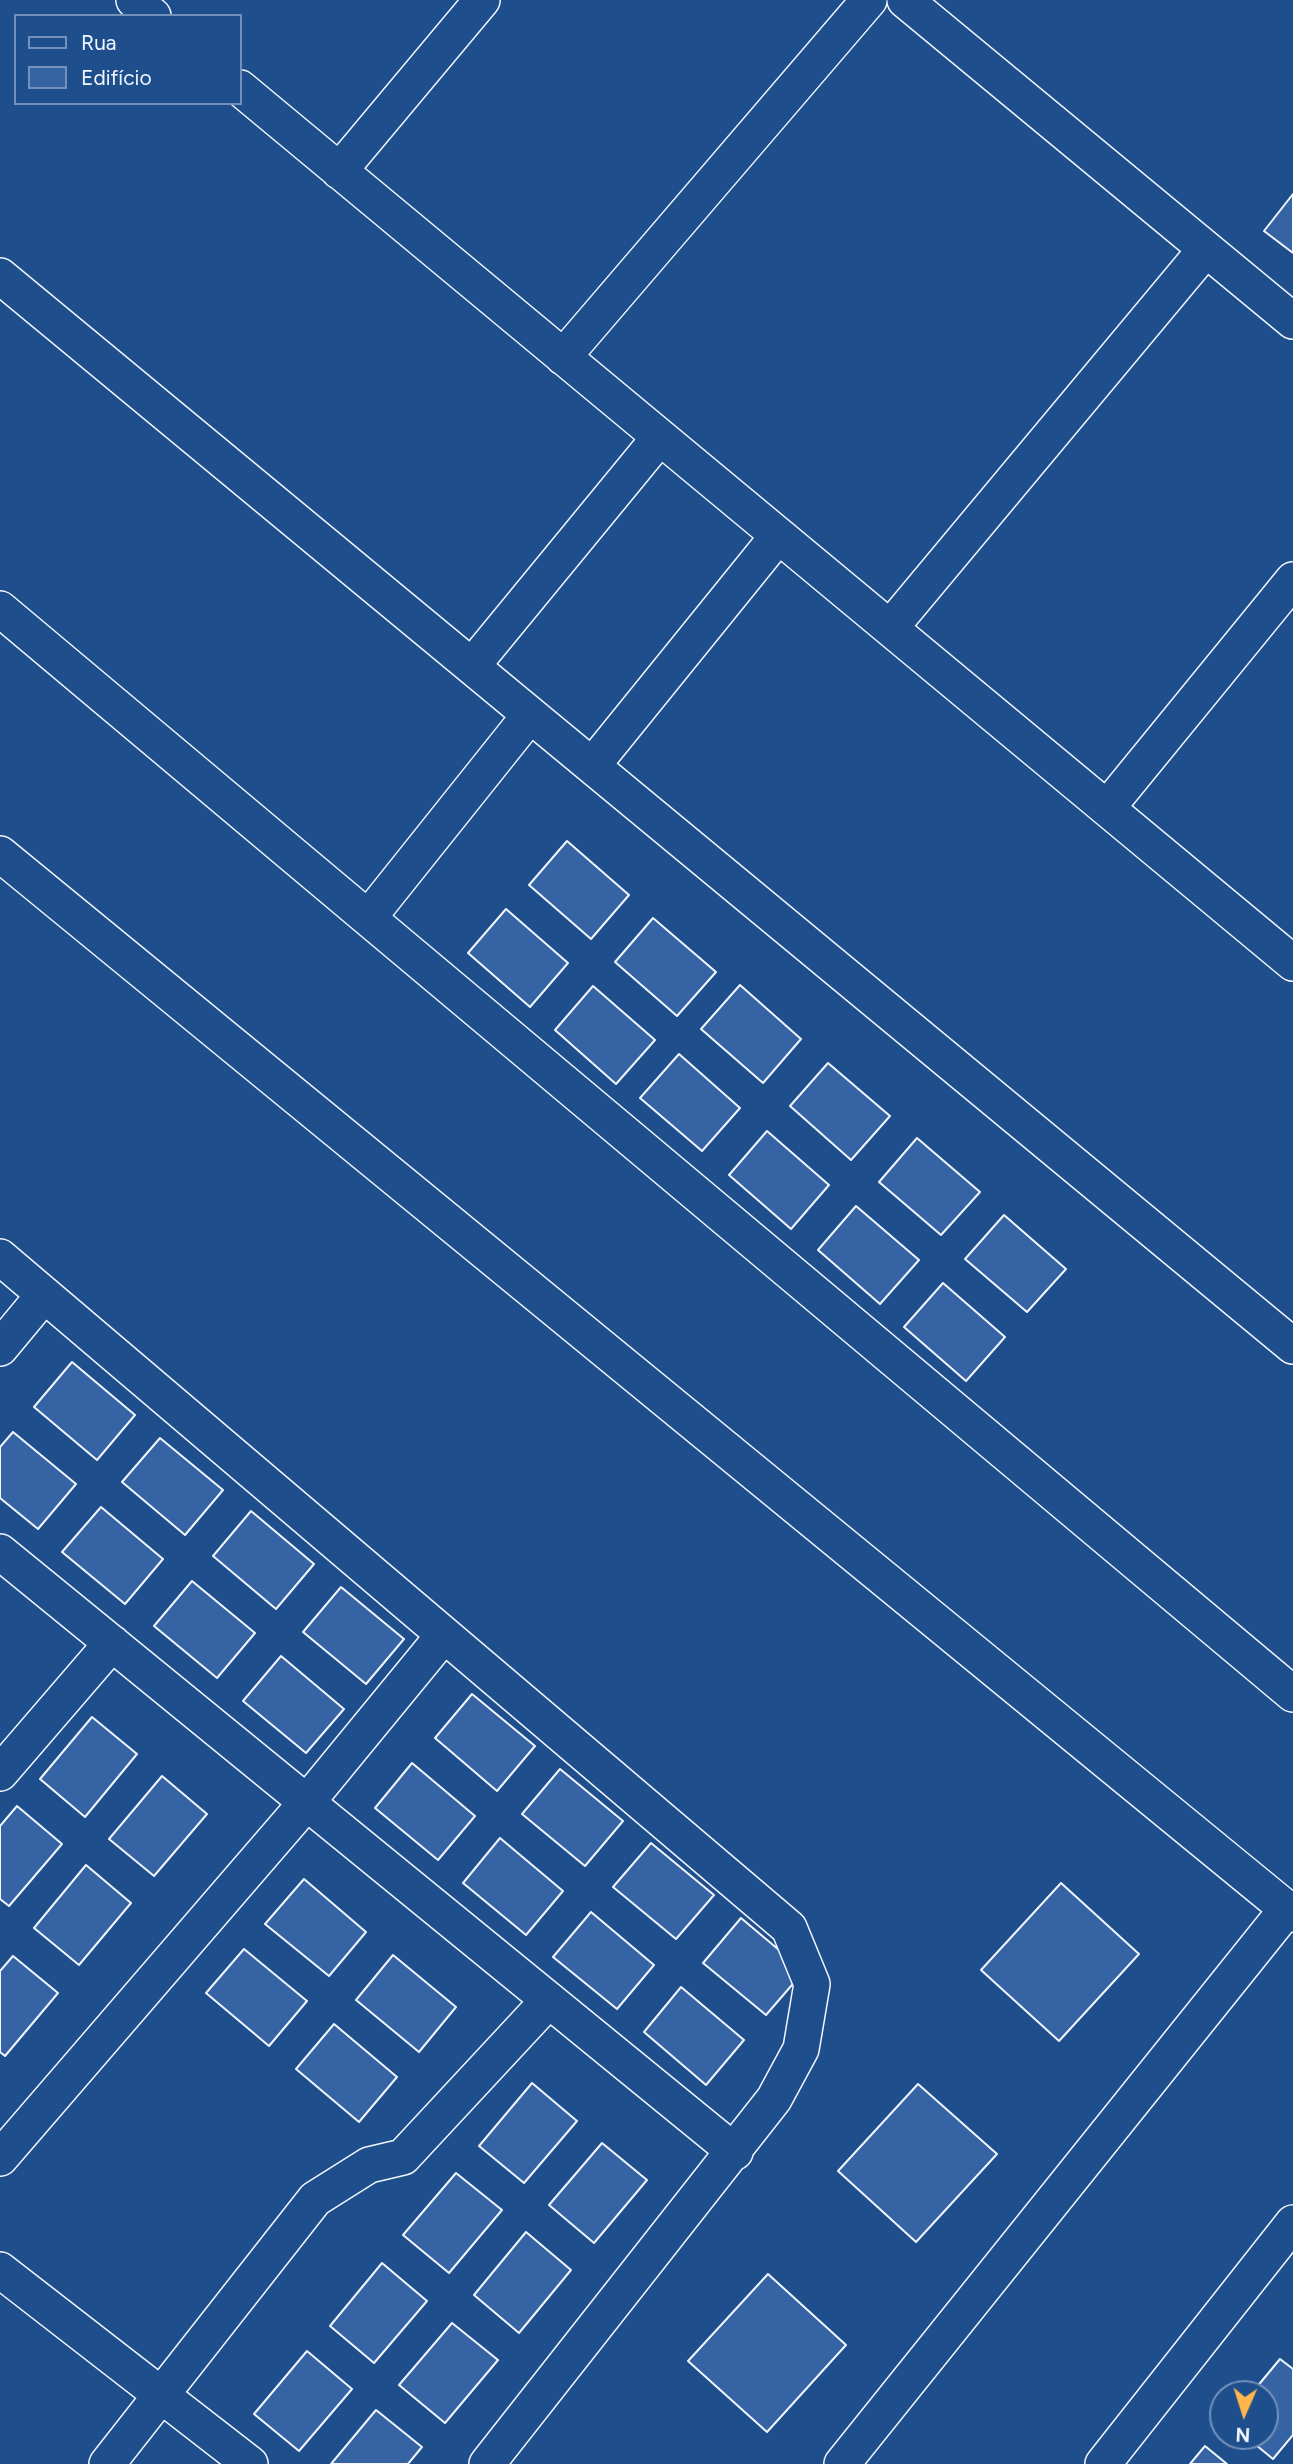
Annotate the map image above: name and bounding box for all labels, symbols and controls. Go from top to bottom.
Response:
legend [14,14,242,105]
text: Rua [81,30,117,55]
text: Edifício [81,65,152,90]
north arrow [1209,2380,1279,2450]
text: N [1235,2423,1251,2446]

